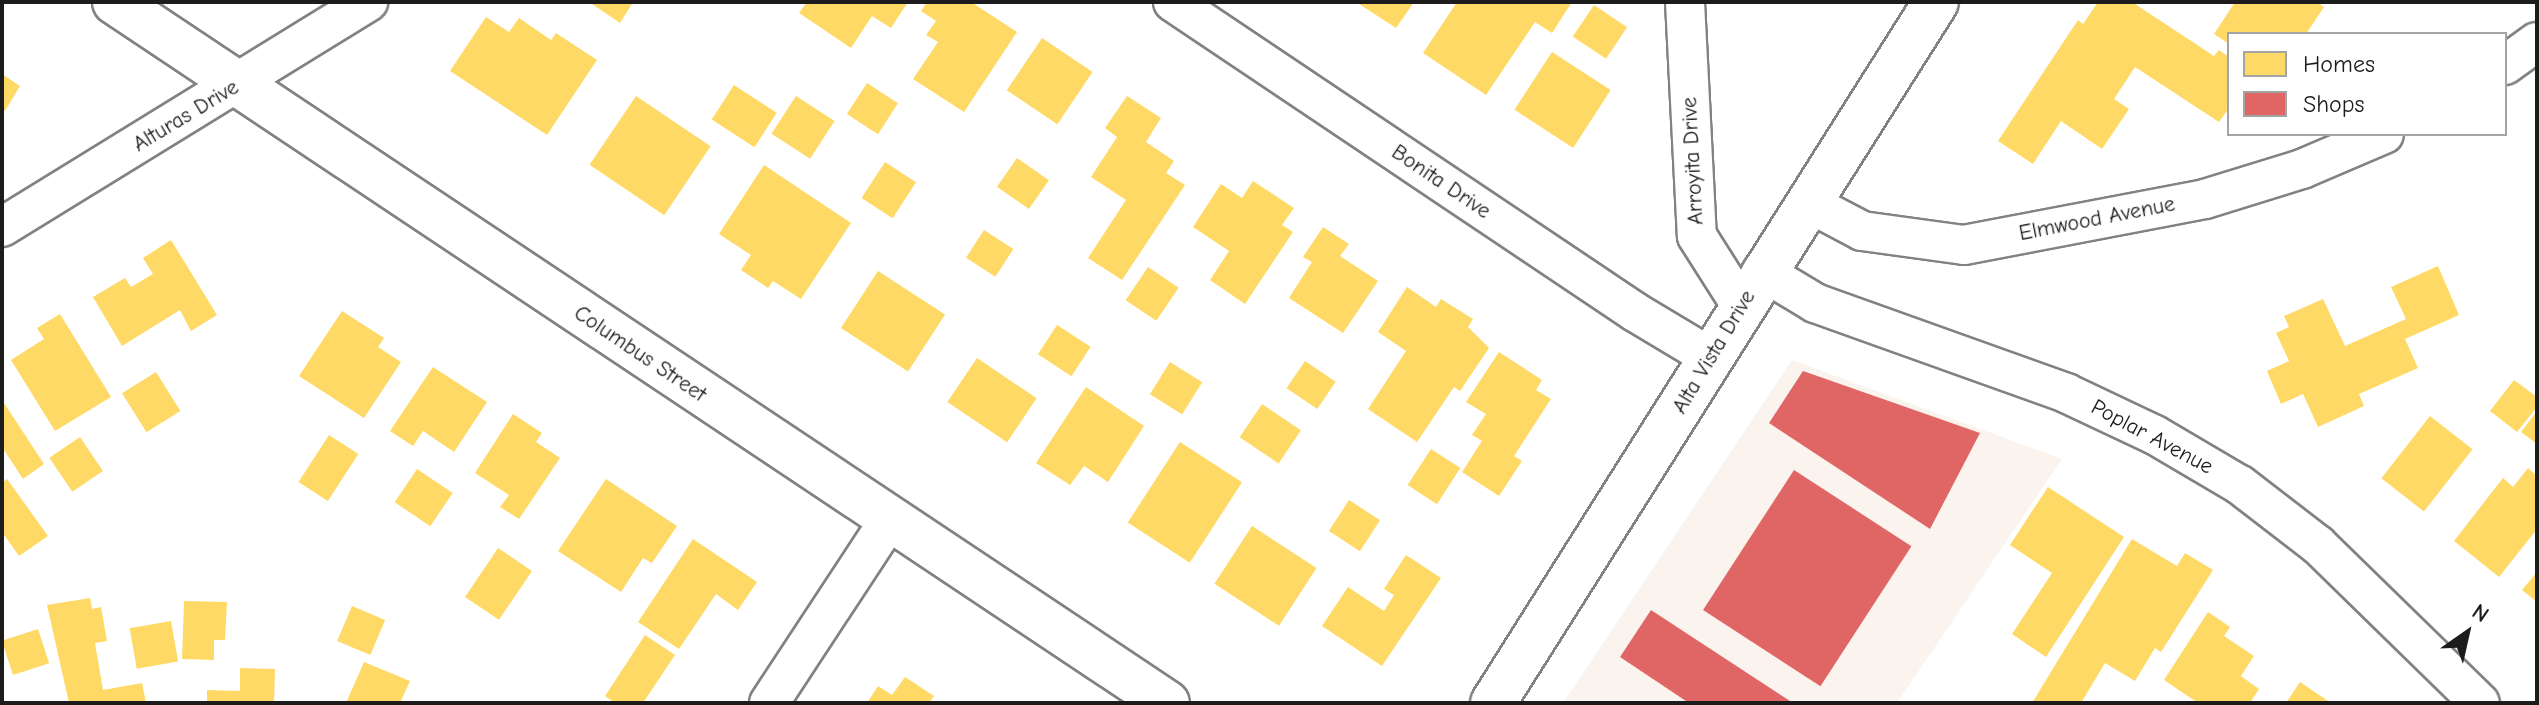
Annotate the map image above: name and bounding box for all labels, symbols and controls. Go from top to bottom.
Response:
legend [2227,32,2507,136]
text: Homes [2303,50,2375,78]
street label: Alturas Drive [128,74,244,158]
text: Shops [2303,90,2364,118]
street label: Arroyita Drive [1676,96,1710,226]
street label: Bonita Drive [1386,139,1496,225]
street label: Elmwood Avenue [2017,191,2177,247]
street label: Alta Vista Drive [1667,285,1761,419]
street label: Columbus Street [569,300,711,408]
street label: Poplar Avenue [2087,394,2217,480]
north arrow [2427,593,2507,673]
text: N [2467,598,2494,628]

